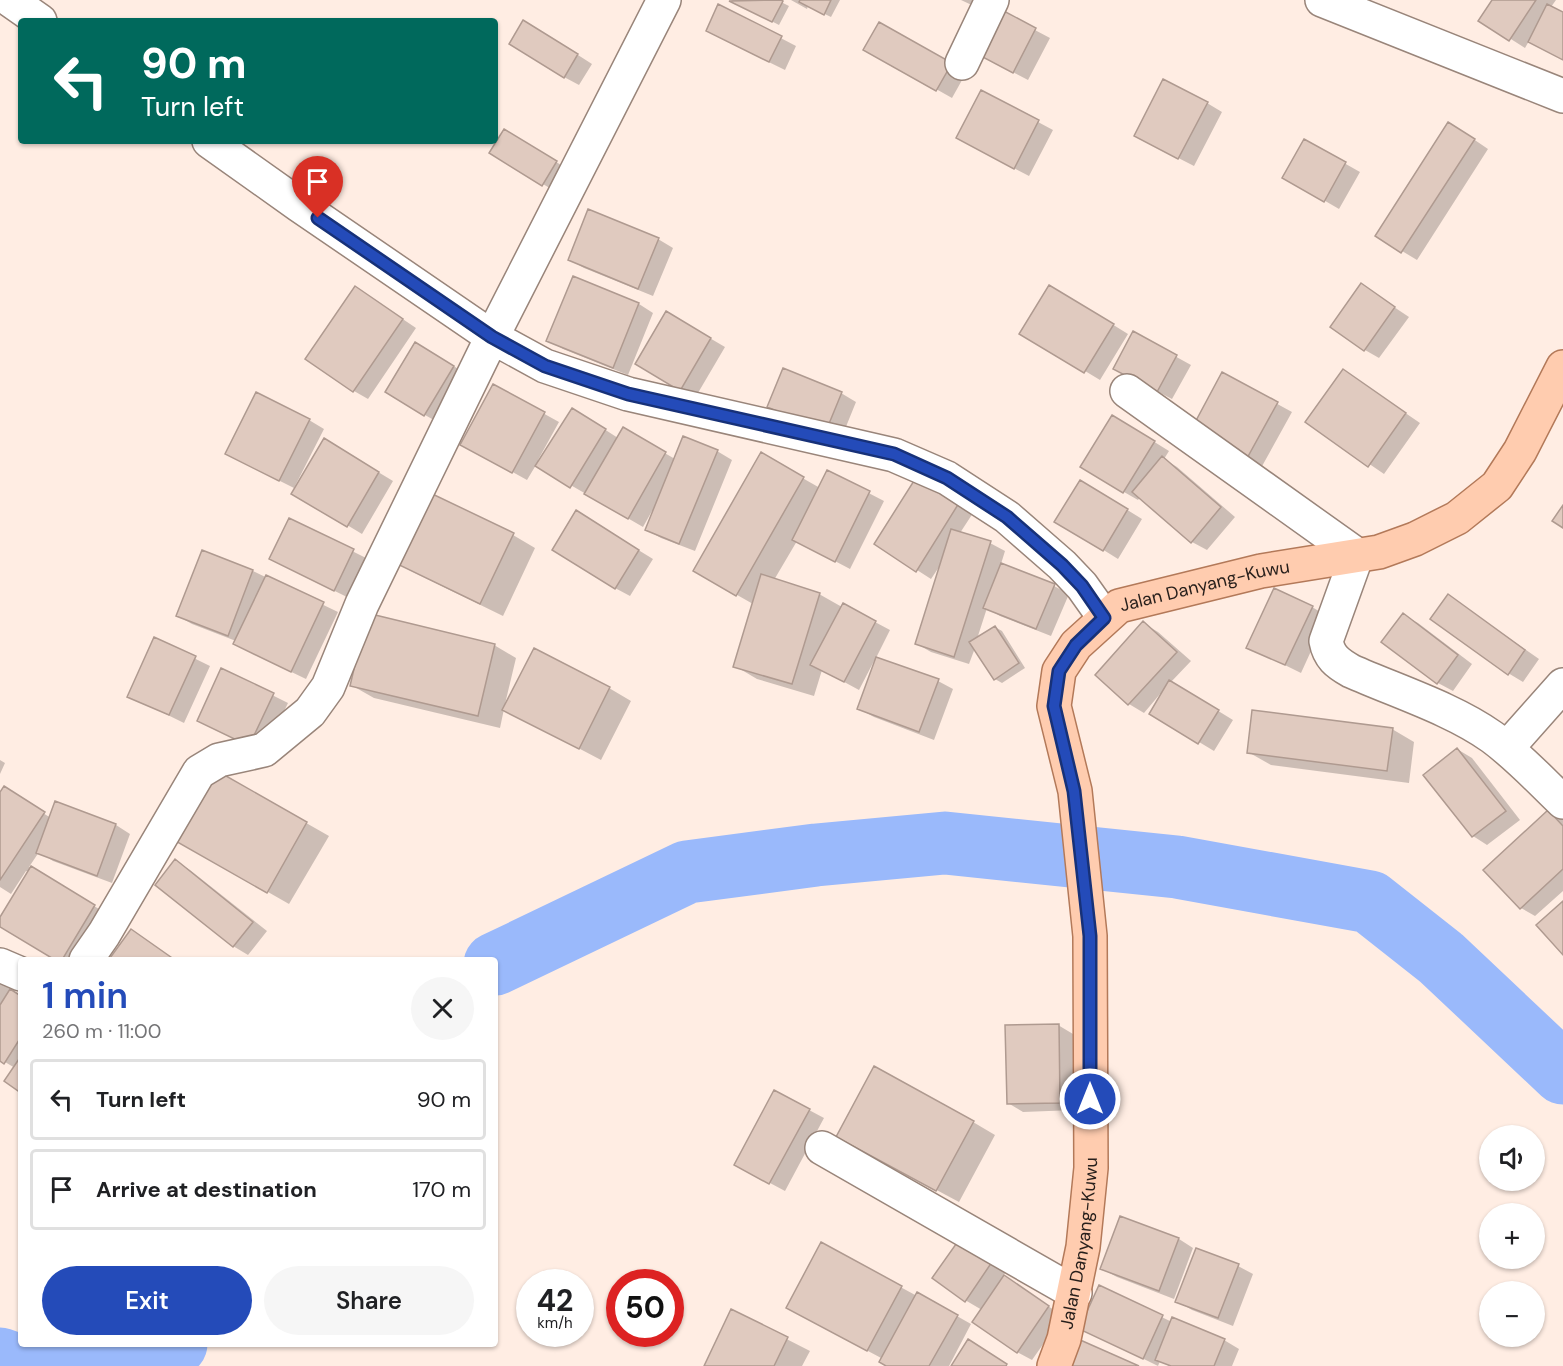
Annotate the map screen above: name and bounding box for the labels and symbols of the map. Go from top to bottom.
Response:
pin [292,156,343,218]
street label: Jalan Danyang-Kuwu [1117,555,1291,617]
position arrow [1058,1067,1122,1131]
street label: Jalan Danyang-Kuwu [1054,1157,1103,1331]
speed limit sign: 50 [606,1269,684,1347]

